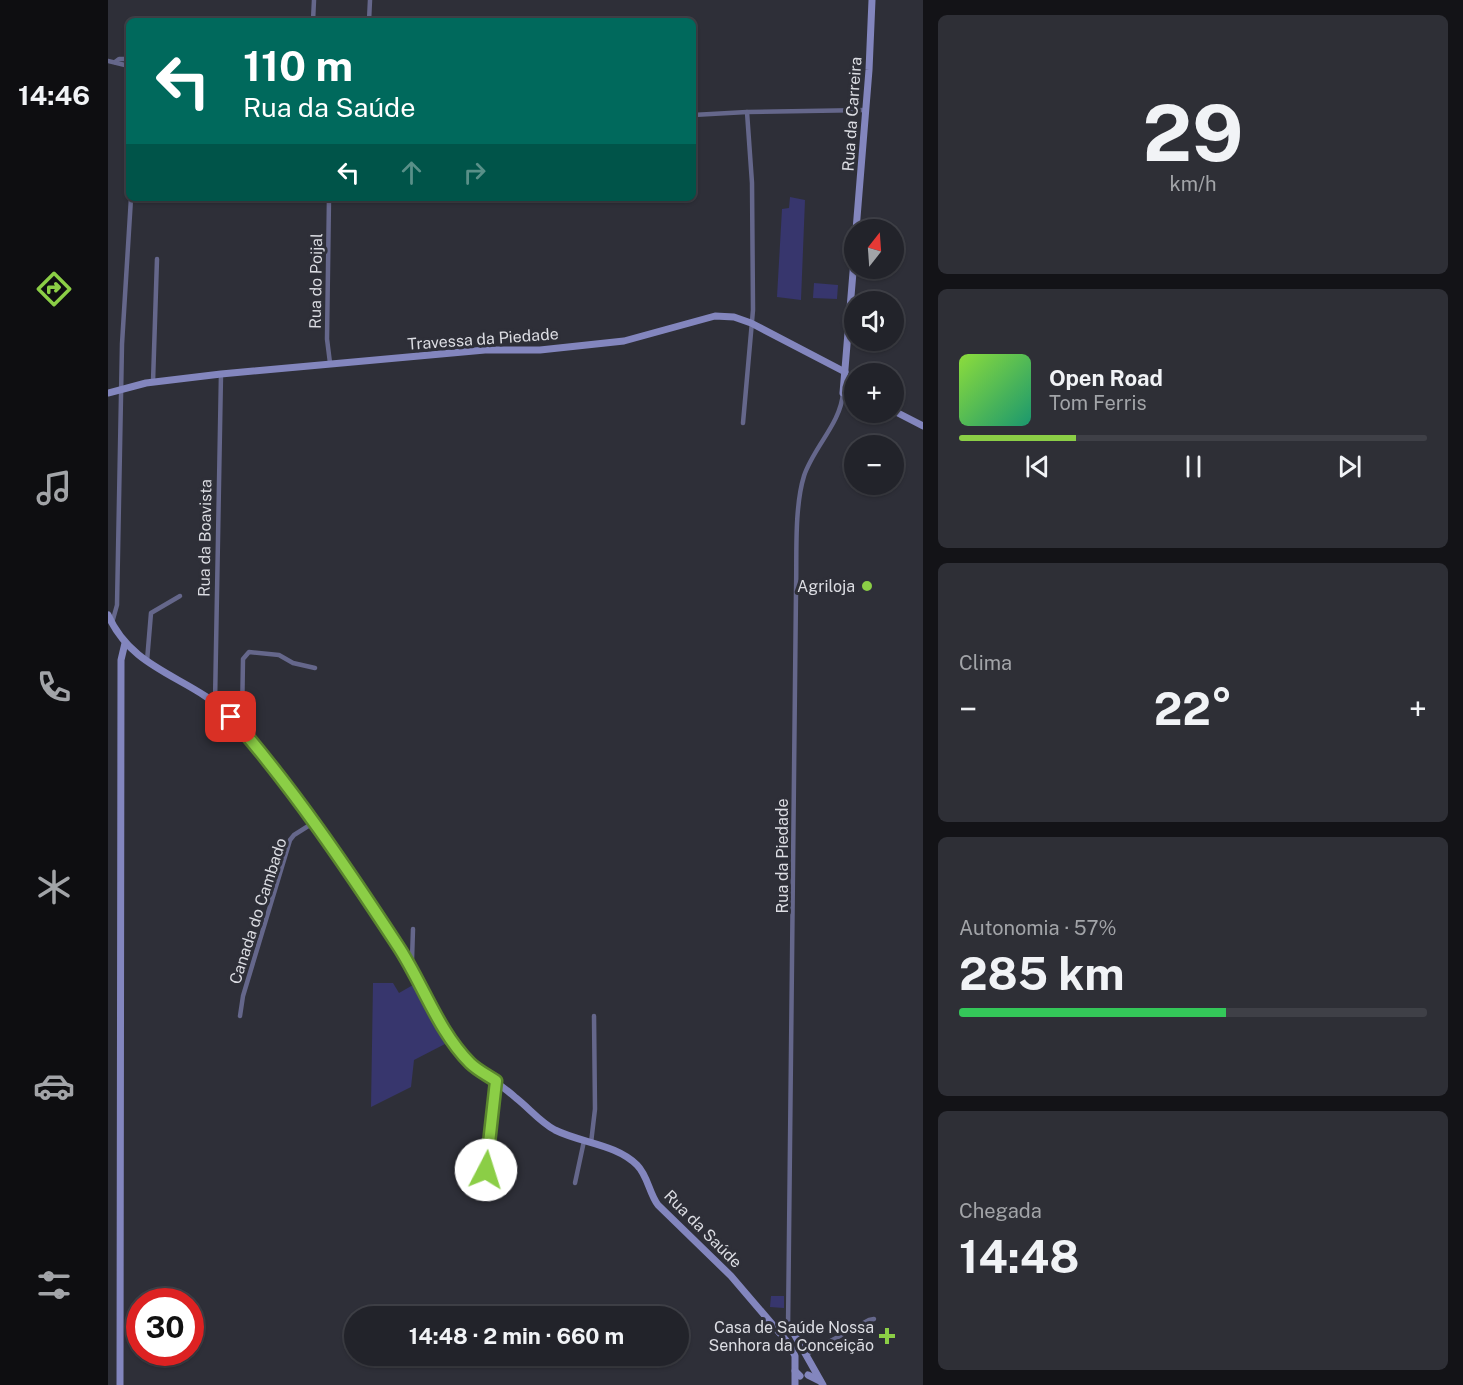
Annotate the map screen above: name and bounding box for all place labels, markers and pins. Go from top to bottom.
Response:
place label: Agriloja [797,577,855,596]
marker: Agriloja [860,579,874,593]
pin [205,691,256,742]
place label: Casa de Saúde Nossa Senhora da Conceição [709,1318,874,1355]
marker: Casa de Saúde Nossa Senhora da Conceição [878,1327,896,1345]

